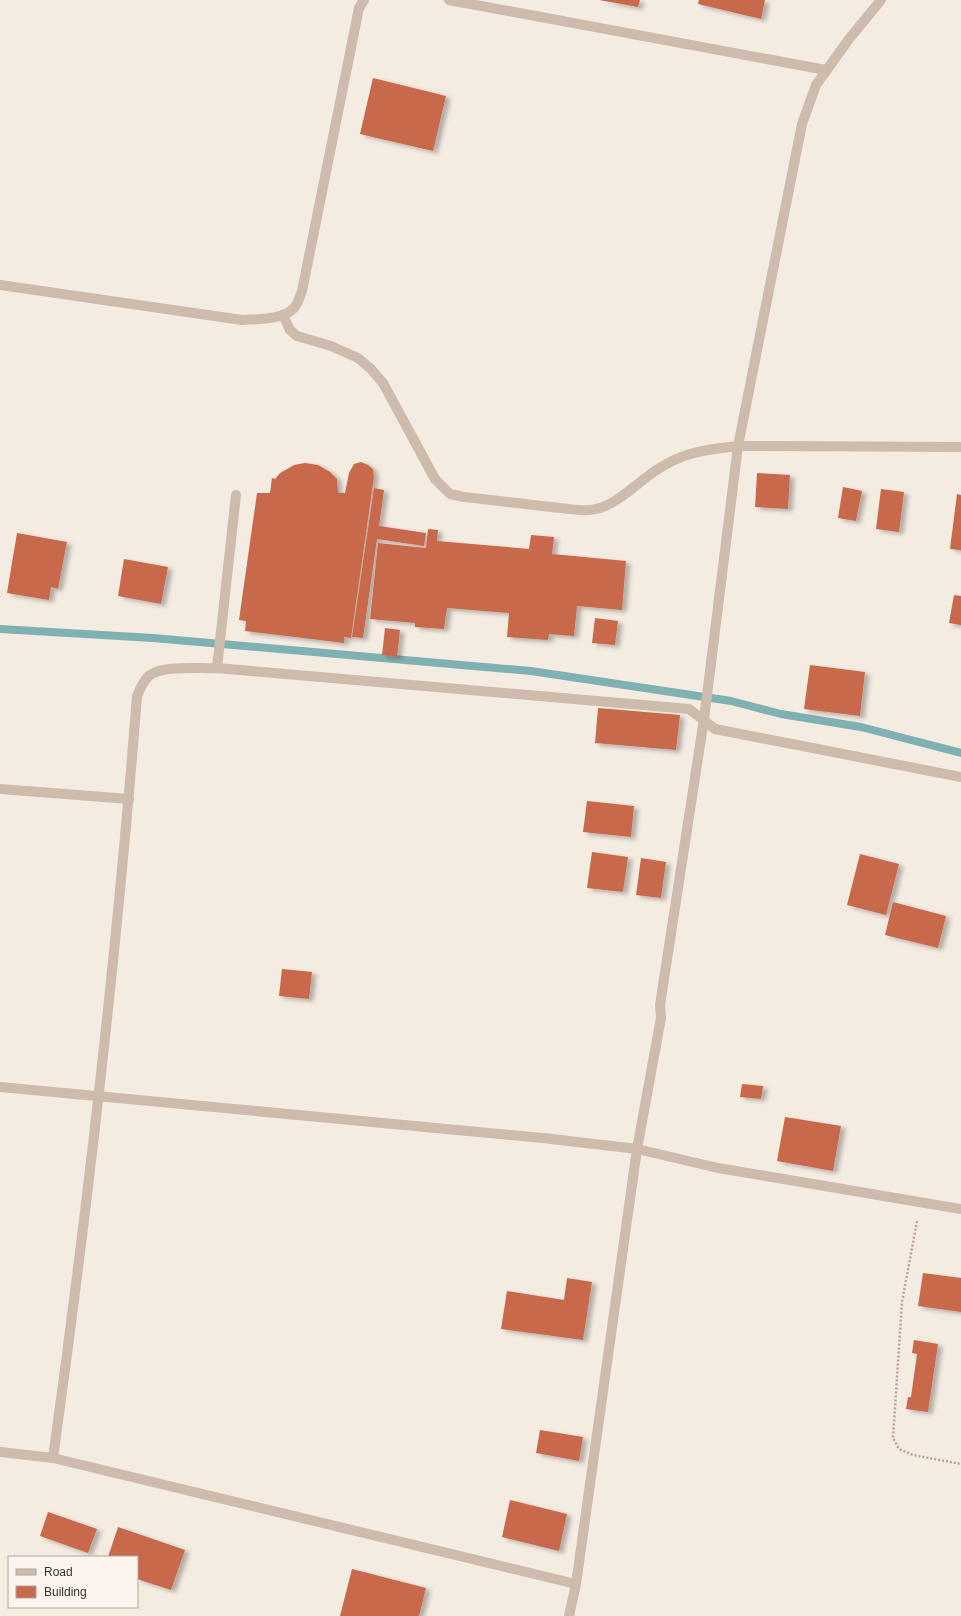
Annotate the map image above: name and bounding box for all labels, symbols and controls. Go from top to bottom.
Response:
legend [8,1556,138,1608]
text: Road [44,1565,73,1579]
text: Building [44,1585,87,1599]

